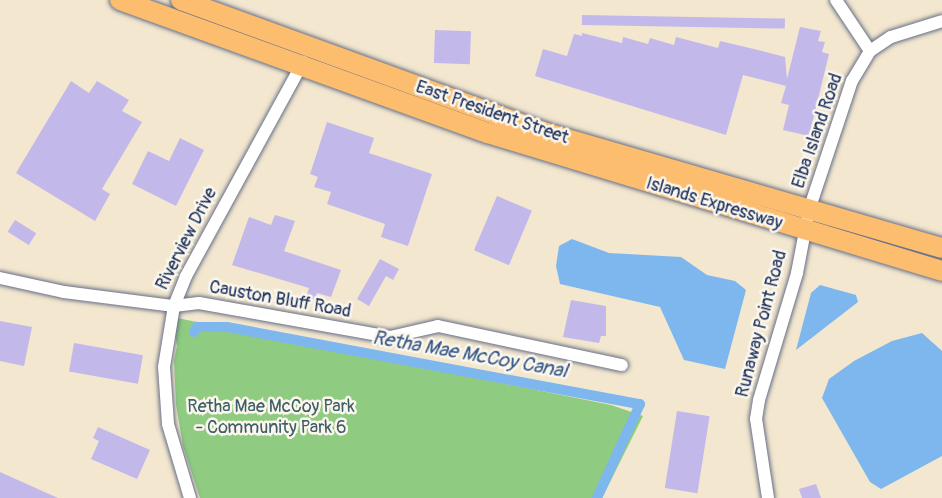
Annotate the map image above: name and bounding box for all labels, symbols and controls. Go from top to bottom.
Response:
street label: Elba Island Road [788,71,848,191]
street label: East President Street [413,77,571,149]
street label: Islands Expressway [643,173,785,235]
street label: Riverview Drive [152,184,222,294]
street label: Runaway Point Road [732,248,792,400]
street label: Causton Bluff Road [207,277,353,323]
water label: Retha Mae McCoy Canal [371,325,569,383]
park label: Retha Mae McCoy Park - Community Park 6 [187,397,355,440]

